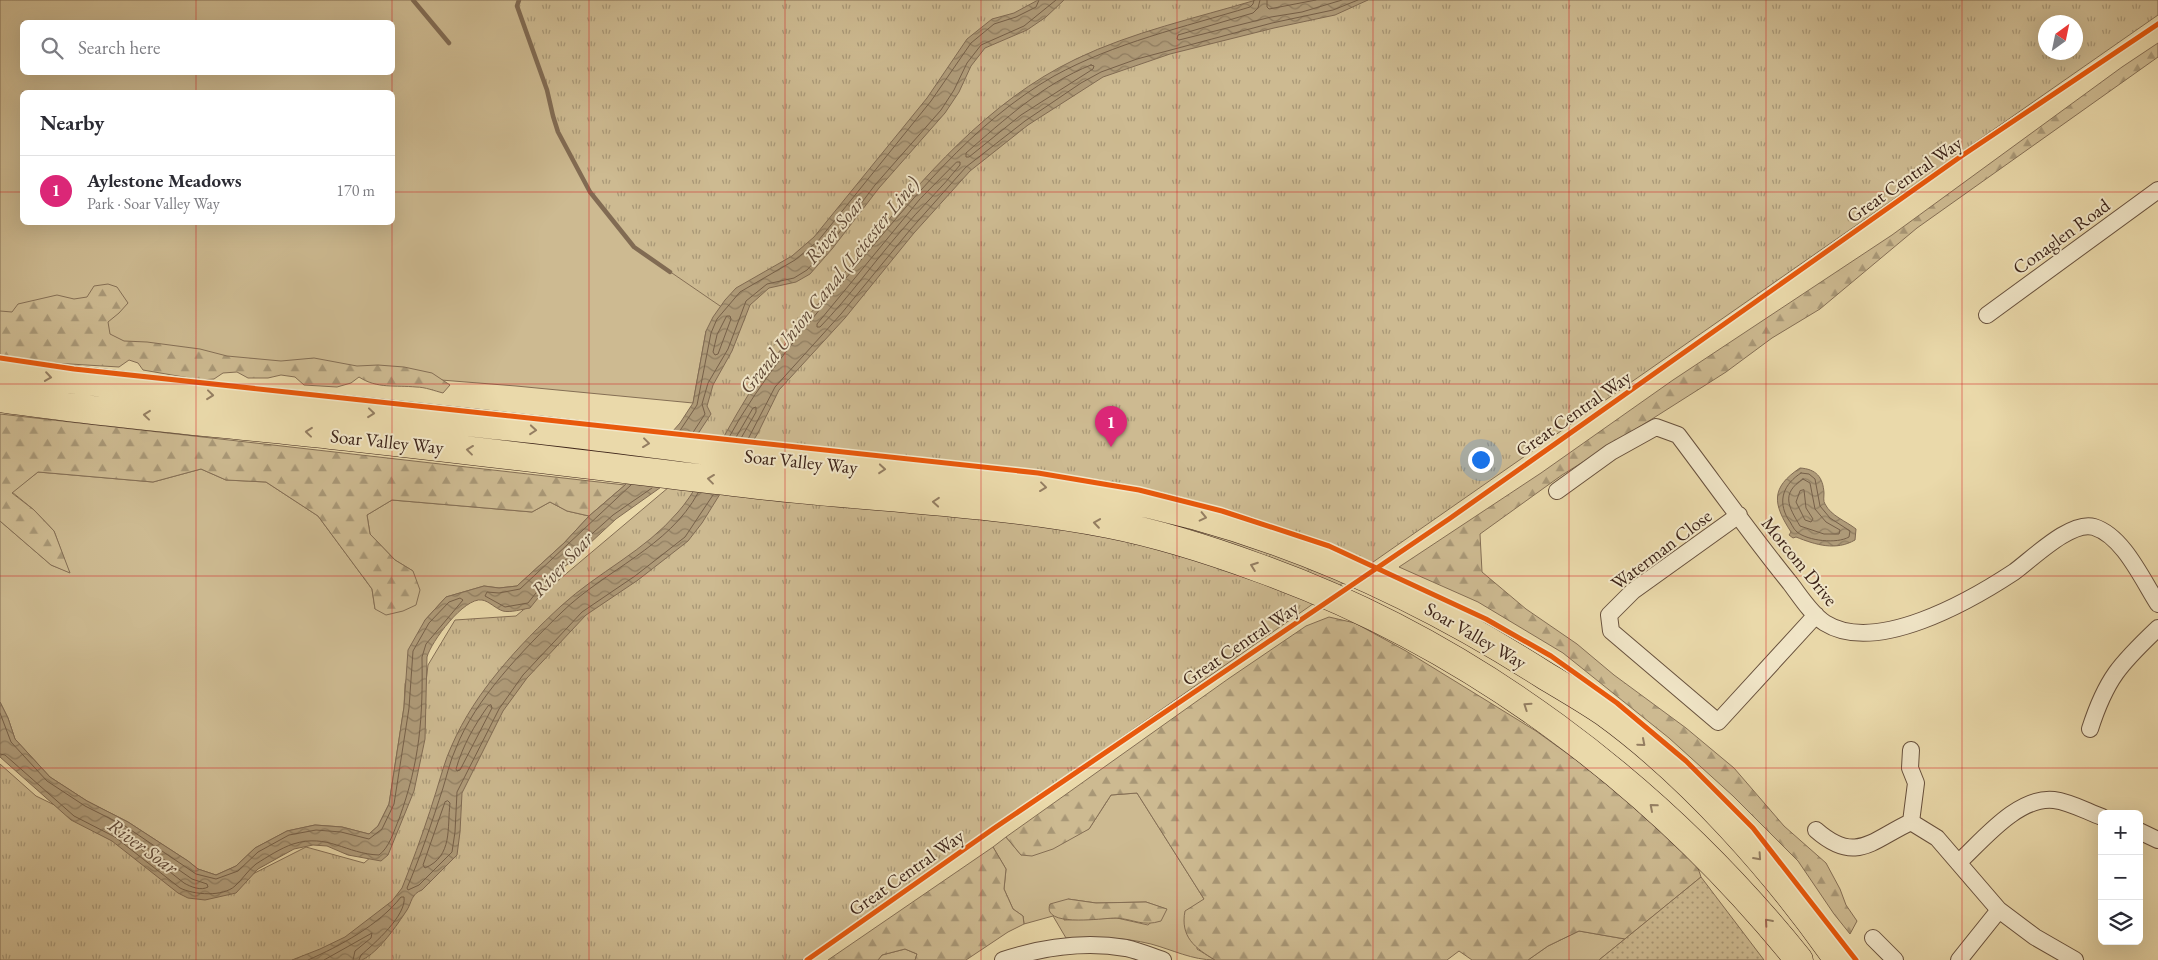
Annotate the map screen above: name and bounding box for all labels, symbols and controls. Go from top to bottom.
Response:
north arrow [2038,15,2083,60]
search box [20,20,395,75]
icon: search [38,34,66,62]
text: Search here [78,35,160,60]
text: Nearby [40,109,104,136]
street label: Great Central Way [1842,130,1967,228]
text: Aylestone Meadows [87,168,242,193]
water label: Grand Union Canal (Leicester Line) [733,170,925,399]
text: 1 [52,180,60,201]
text: 170 m [336,180,375,201]
water label: River Soar [798,190,871,269]
street label: Conaglen Road [2008,192,2115,280]
text: Park · Soar Valley Way [87,193,220,214]
street label: Great Central Way [1511,364,1636,462]
one-way arrow [44,371,53,381]
one-way arrow [206,389,214,400]
pin: 1 [1095,406,1127,447]
one-way arrow [368,407,376,418]
one-way arrow [143,410,151,421]
street label: Soar Valley Way [329,423,446,460]
one-way arrow [529,425,537,436]
one-way arrow [304,427,312,438]
one-way arrow [642,437,650,448]
street label: Soar Valley Way [743,443,860,480]
one-way arrow [466,445,474,456]
your location [1468,447,1494,473]
one-way arrow [878,463,886,474]
one-way arrow [707,474,715,485]
one-way arrow [1039,481,1047,492]
one-way arrow [932,496,940,507]
street label: Waterman Close [1606,503,1717,595]
one-way arrow [1198,511,1207,522]
street label: Morcom Drive [1756,511,1843,611]
one-way arrow [1093,518,1102,528]
water label: River Soar [525,525,600,602]
one-way arrow [1250,562,1259,572]
street label: Great Central Way [1177,595,1304,692]
street label: Soar Valley Way [1420,596,1532,675]
one-way arrow [1523,702,1532,712]
one-way arrow [1636,738,1645,746]
one-way arrow [1650,804,1659,813]
map controls [2098,810,2143,945]
button: + [2098,810,2143,855]
water label: River Soar [103,812,184,881]
street label: Great Central Way [844,823,969,921]
one-way arrow [1752,852,1761,861]
button: − [2098,855,2143,900]
button: layers [2098,900,2143,945]
one-way arrow [1764,919,1773,928]

